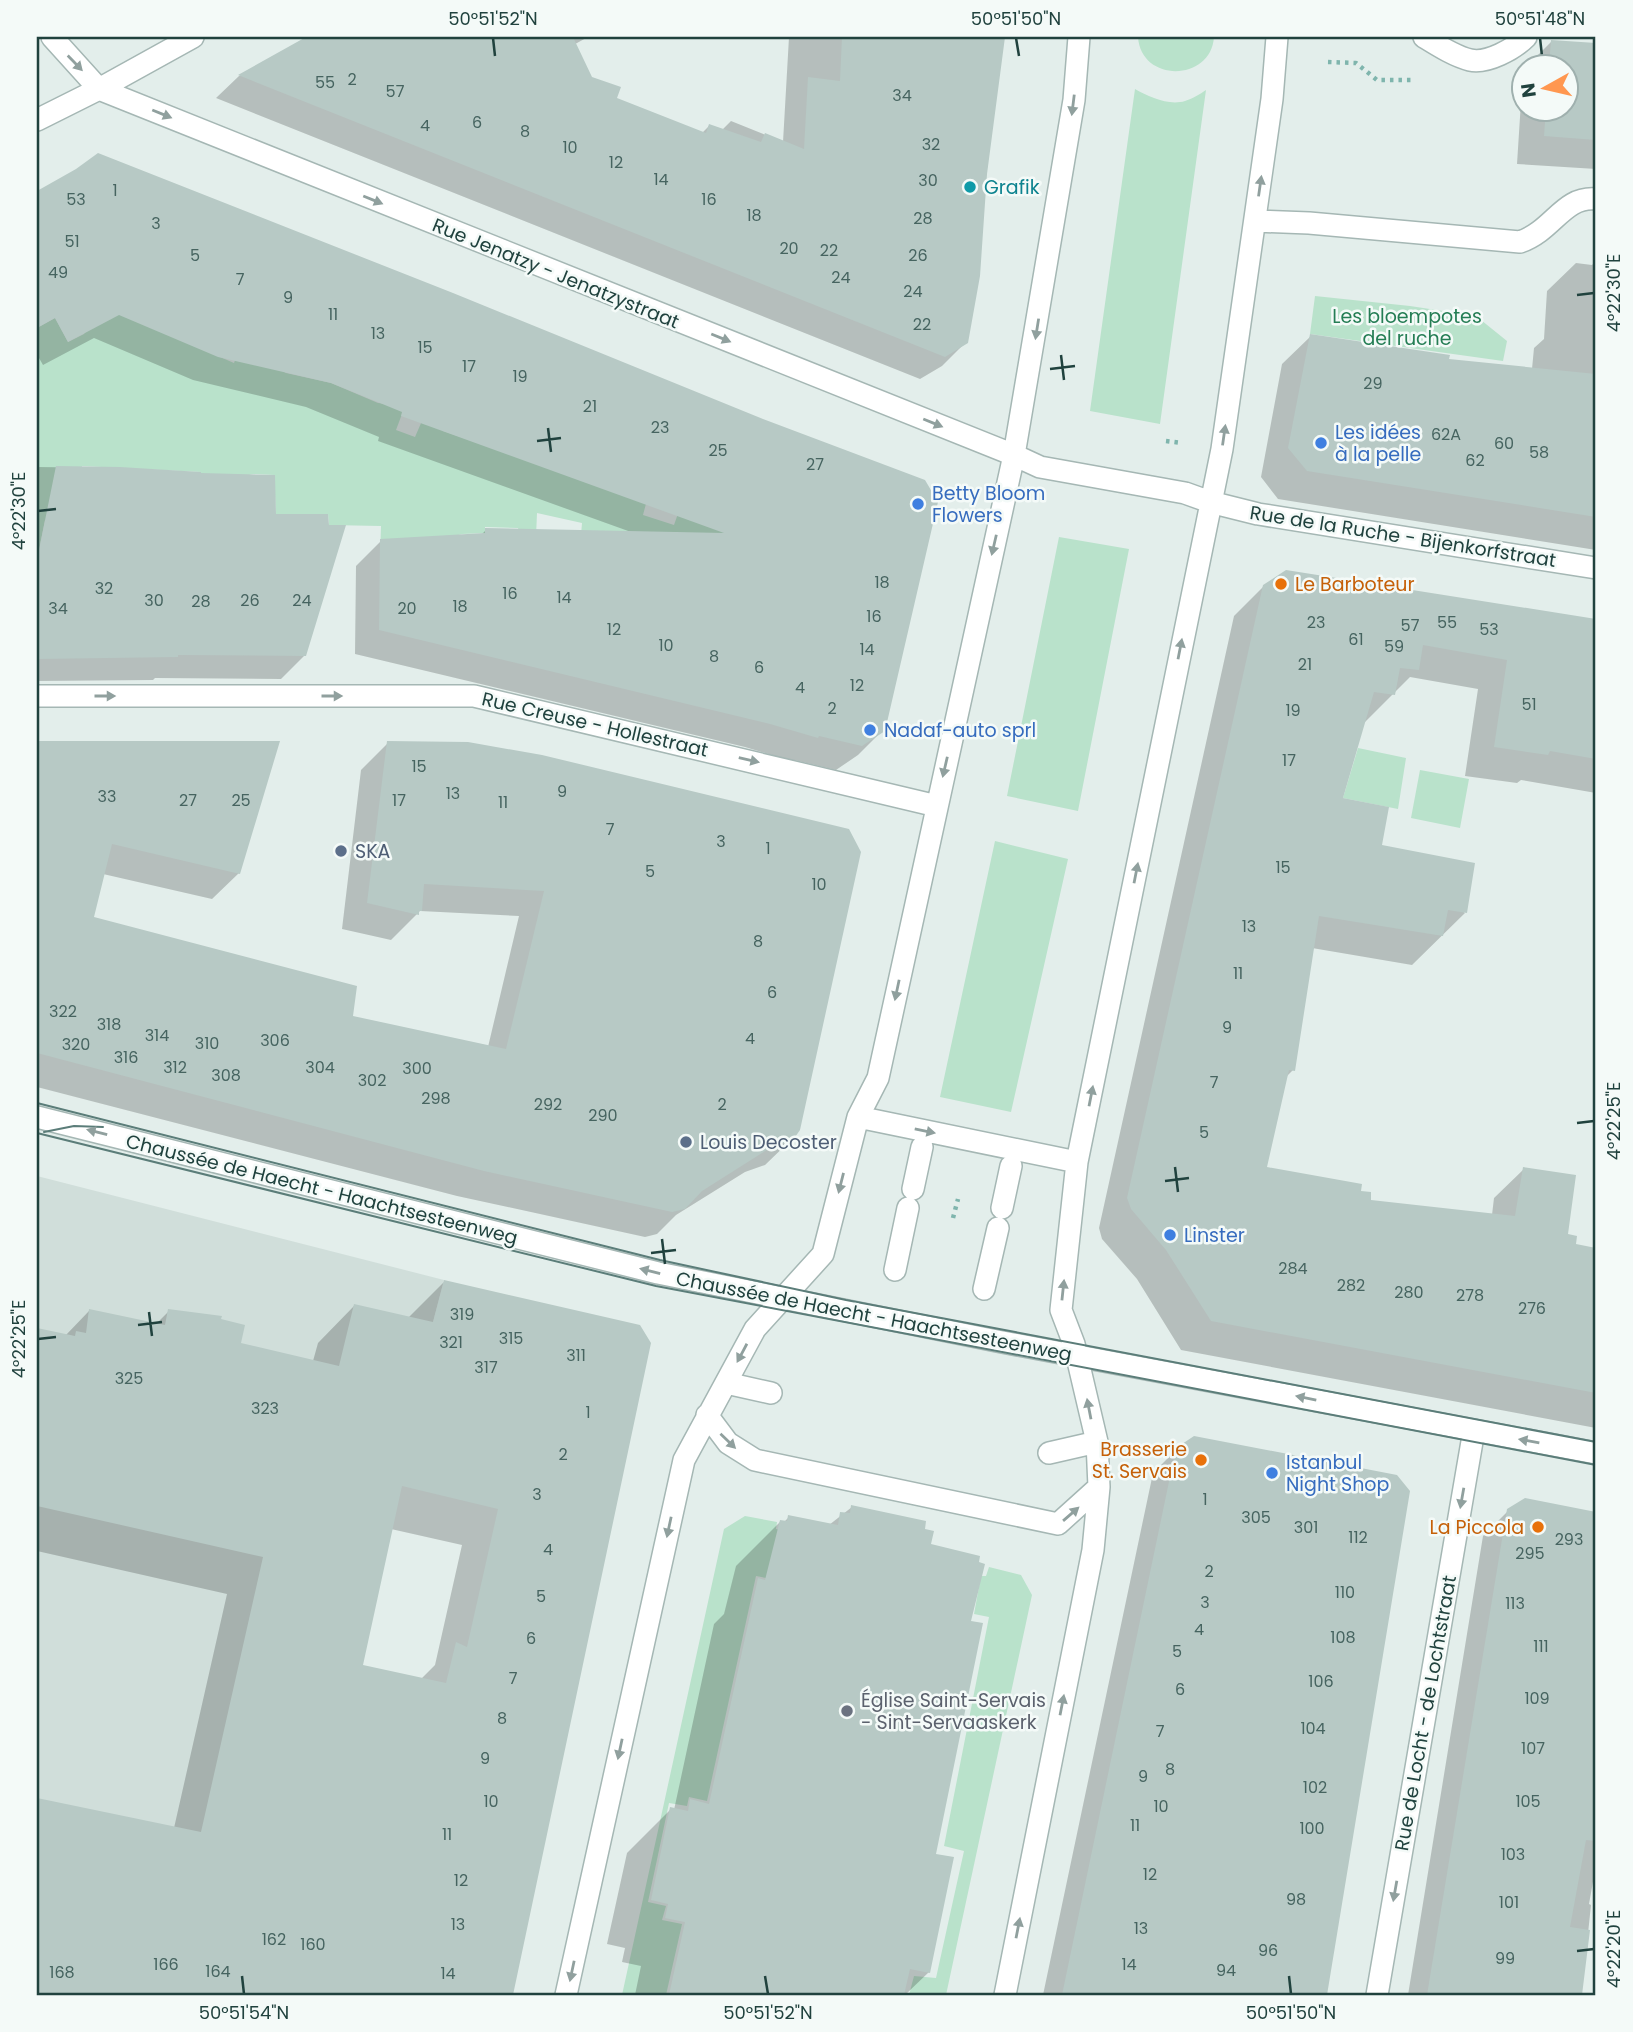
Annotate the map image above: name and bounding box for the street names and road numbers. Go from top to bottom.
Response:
street label: Rue Jenatzy - Jenatzystraat [428,212,683,335]
street label: Rue de la Ruche - Bijenkorfstraat [1248,499,1558,574]
street label: Rue Creuse - Hollestraat [479,685,711,764]
street label: Chaussée de Haecht - Haachtsesteenweg [123,1128,521,1251]
street label: Chaussée de Haecht - Haachtsesteenweg [674,1265,1074,1368]
street label: Rue de Locht - de Lochtstraat [1388,1573,1463,1853]

